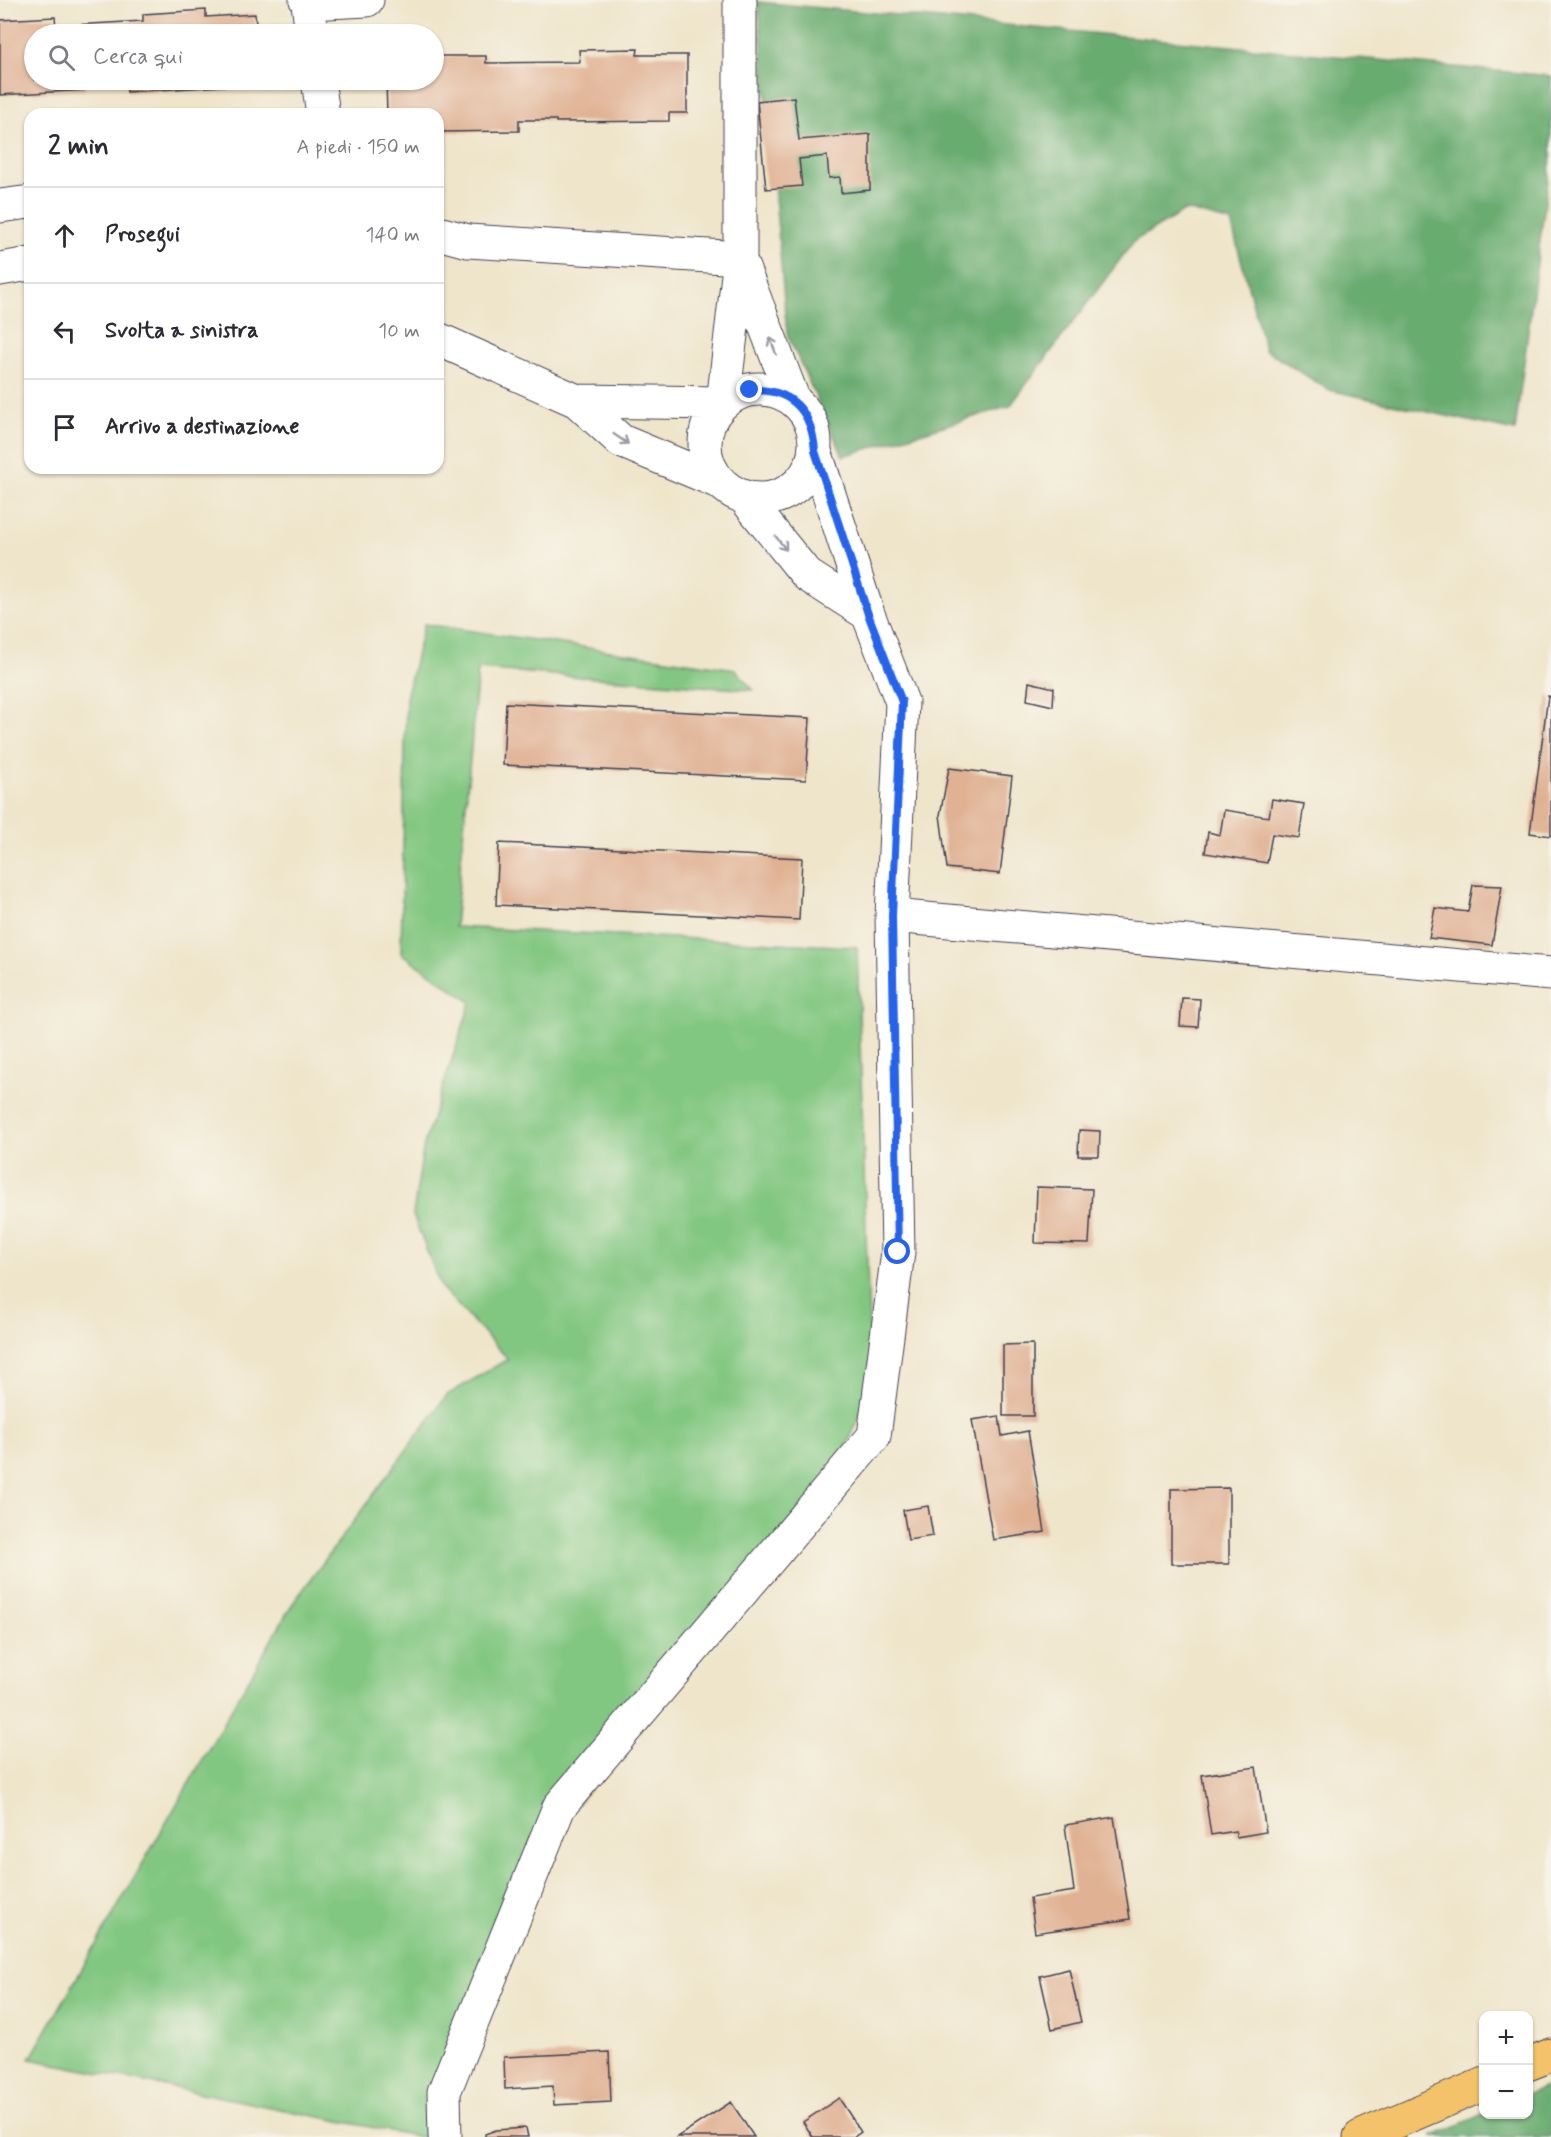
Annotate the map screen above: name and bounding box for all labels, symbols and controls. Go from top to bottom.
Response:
search box [24,24,444,90]
icon: search [45,41,78,74]
text: Cerca qui [93,43,183,71]
text: 2 min [48,130,109,164]
text: A piedi · 150 m [296,134,420,161]
icon: ahead [48,219,81,252]
text: Prosegui [105,221,180,249]
text: 140 m [366,222,420,249]
icon: left [48,315,81,348]
text: Svolta a sinistra [105,317,259,345]
text: 10 m [378,318,420,345]
one-way arrow [767,338,778,356]
route end [736,376,762,402]
icon: arrive [48,411,81,444]
text: Arrivo a destinazione [105,413,299,441]
one-way arrow [612,433,628,445]
one-way arrow [774,535,787,551]
route start [884,1238,910,1264]
map controls [1479,2011,1533,2119]
button: + [1479,2011,1533,2065]
button: − [1479,2065,1533,2119]

